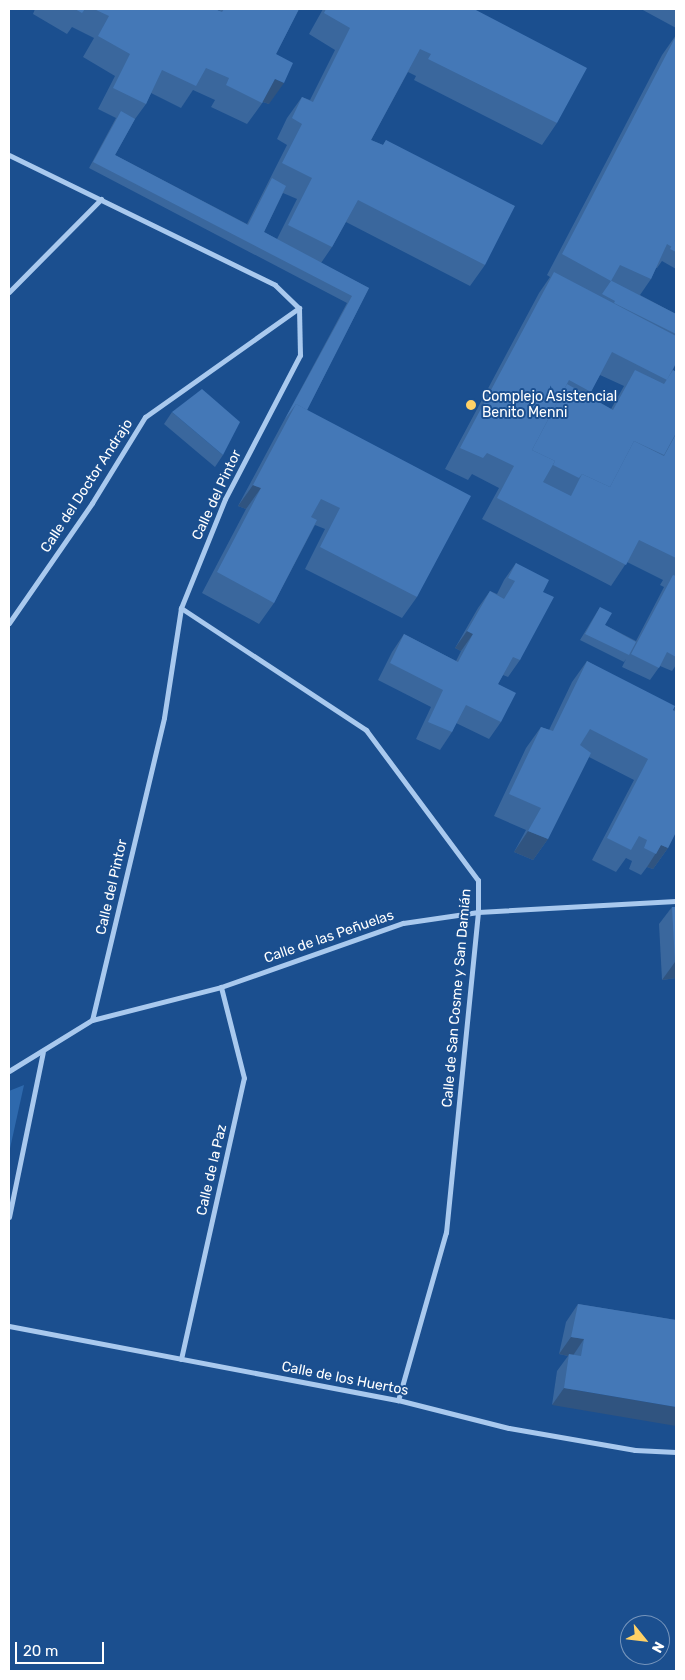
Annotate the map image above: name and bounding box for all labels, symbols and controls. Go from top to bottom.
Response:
place label: Complejo Asistencial Benito Menni [482,389,617,422]
marker: Complejo Asistencial Benito Menni [464,398,478,412]
street label: Calle del Doctor Andrajo [37,416,137,556]
street label: Calle del Pintor [189,447,245,543]
street label: Calle del Pintor [93,838,131,936]
street label: Calle de San Cosme y San Damián [439,888,475,1108]
street label: Calle de las Peñuelas [262,907,396,967]
street label: Calle de la Paz [193,1123,231,1217]
street label: Calle de los Huertos [280,1358,410,1400]
north arrow [620,1615,670,1665]
scale bar [18,1632,106,1664]
text: N [648,1638,668,1656]
text: 20 m [23,1642,58,1660]

